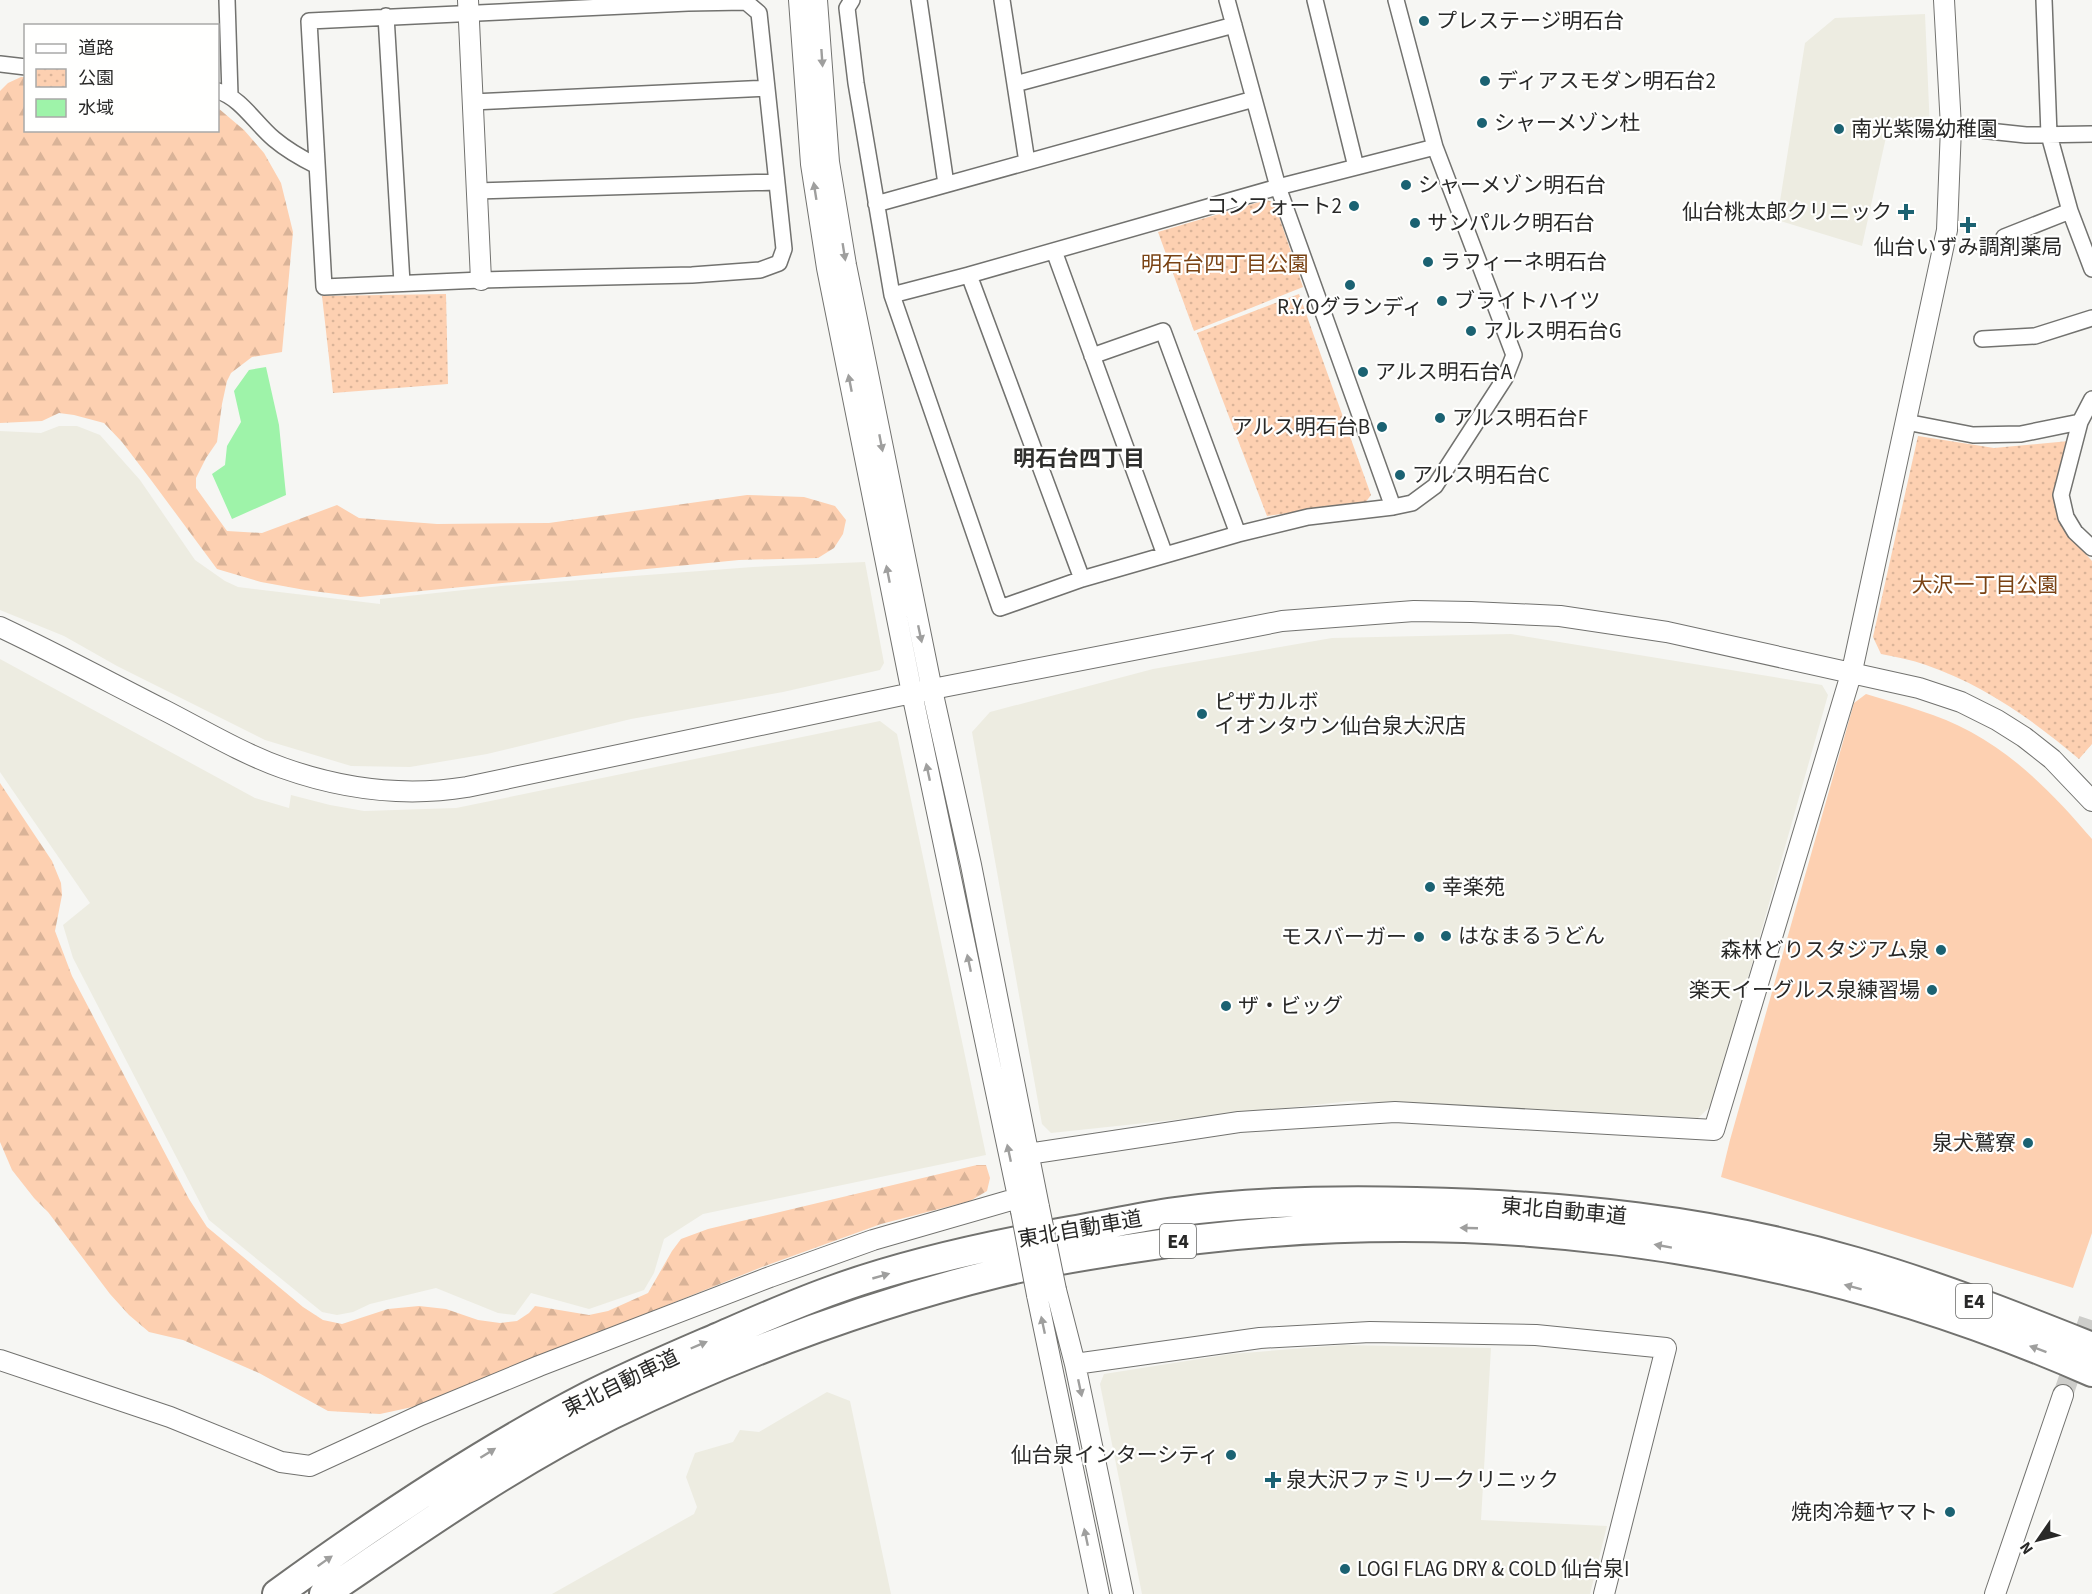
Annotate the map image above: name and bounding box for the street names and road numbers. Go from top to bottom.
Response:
street label: 東北自動車道 [1500,1191,1628,1231]
street label: 東北自動車道 [1015,1203,1145,1255]
road number: E4 [1160,1224,1196,1258]
road number: E4 [1956,1284,1992,1318]
street label: 東北自動車道 [558,1342,684,1424]

